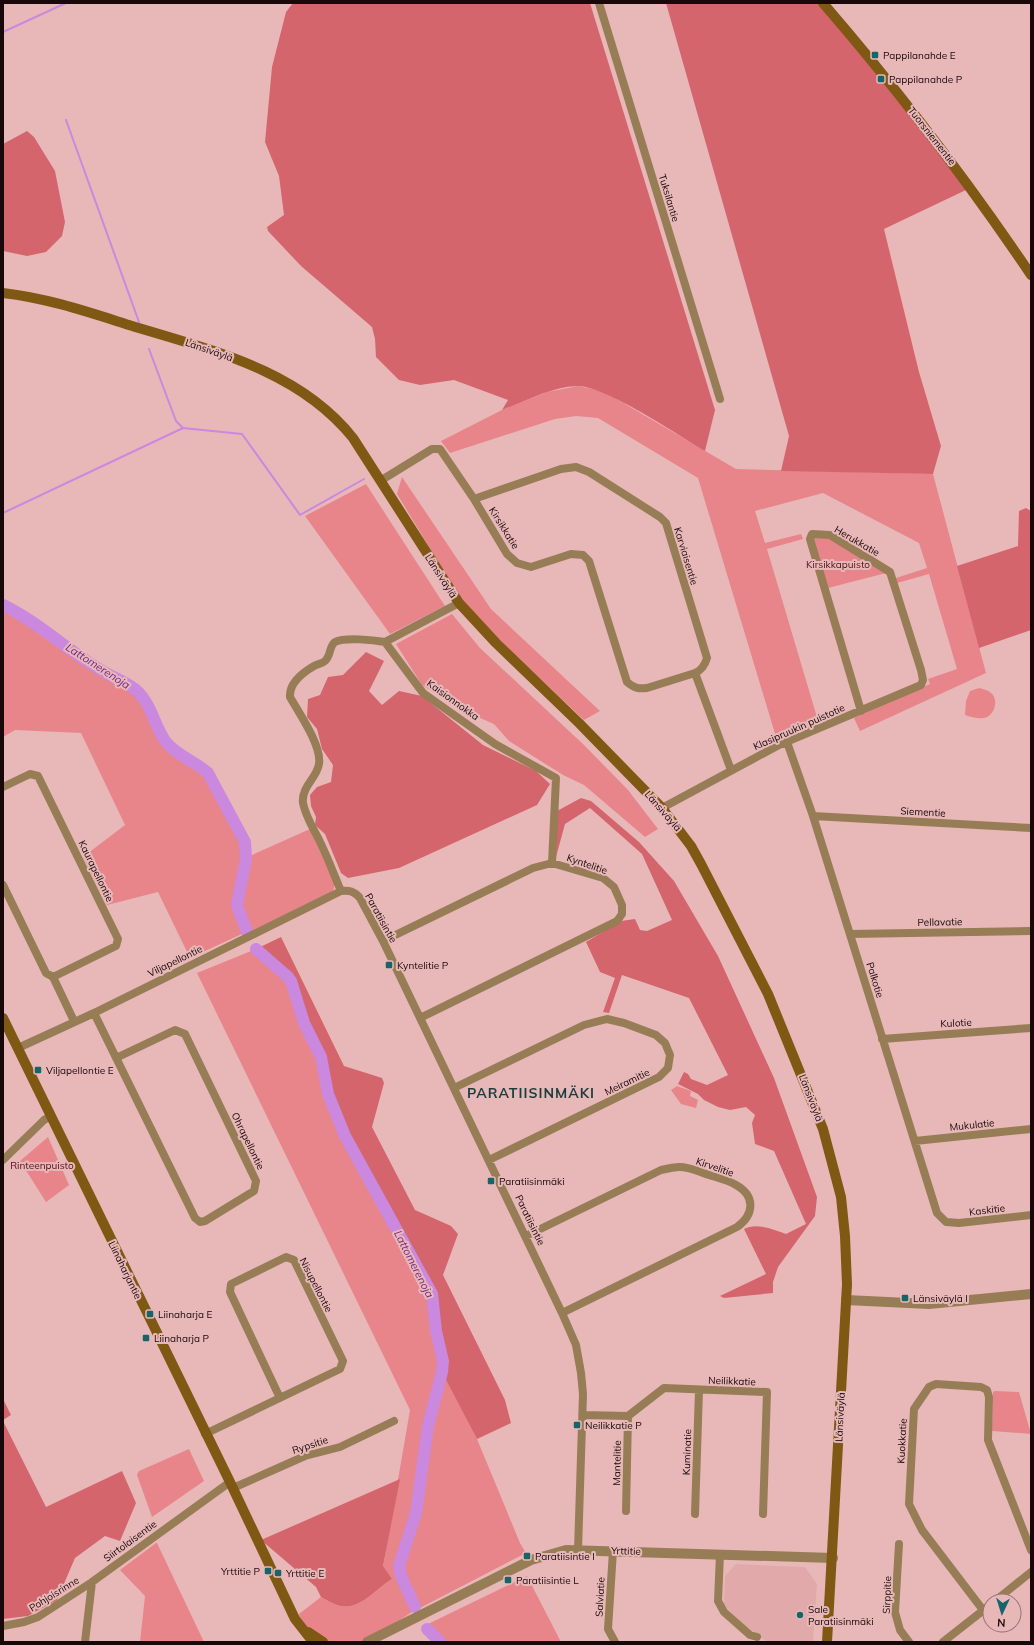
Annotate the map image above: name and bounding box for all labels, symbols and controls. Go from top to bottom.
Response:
place label: Pappilanahde E [883,49,956,62]
marker: Pappilanahde E [870,50,880,60]
place label: Pappilanahde P [889,73,963,86]
marker: Pappilanahde P [876,74,886,84]
street label: Tuorsniementie [905,104,959,168]
street label: Tuksilantie [656,173,682,223]
street label: Länsiväylä [183,336,235,364]
street label: Kirsikkatie [486,505,522,551]
street label: Herukkatie [832,523,882,559]
street label: Karviaisentie [671,525,701,587]
street label: Länsiväylä [422,552,460,600]
park label: Kirsikkapuisto [806,558,870,571]
water label: Lattomerenoja [63,640,133,692]
street label: Kaisionnokka [424,677,482,723]
street label: Klasipruukin puistotie [751,701,847,753]
street label: Länsiväylä [642,788,684,834]
street label: Siementie [900,804,946,820]
street label: Kaurapellontie [76,838,116,904]
street label: Kyntelitie [565,851,609,877]
street label: Paratiisintie [362,891,400,945]
street label: Pellavatie [917,915,963,929]
street label: Viljapellontie [146,942,204,980]
place label: Kyntelitie P [397,959,449,972]
marker: Kyntelitie P [384,960,394,970]
street label: Palkotie [863,961,887,999]
street label: Kulotie [940,1016,972,1030]
place label: Viljapellontie E [46,1064,114,1077]
marker: Viljapellontie E [33,1065,43,1075]
street label: Meiramitie [602,1066,652,1098]
street label: Länsiväylä [796,1072,826,1124]
district label: PARATIISINMÄKI [467,1084,595,1102]
street label: Ohrapellontie [229,1110,267,1172]
street label: Mukulatie [949,1116,995,1134]
street label: Kirvelitie [694,1154,736,1180]
park label: Rinteenpuisto [10,1159,74,1172]
place label: Paratiisinmäki [499,1175,565,1188]
marker: Paratiisinmäki [486,1176,496,1186]
street label: Paratiisintie [512,1193,548,1247]
street label: Kaskitie [968,1201,1006,1219]
water label: Lattomerenoja [391,1228,437,1300]
street label: Liinaharjantie [105,1239,145,1301]
street label: Nisupellontie [297,1255,335,1315]
place label: Länsiväylä I [913,1292,968,1305]
marker: Länsiväylä I [900,1293,910,1303]
place label: Liinaharja E [158,1308,213,1321]
marker: Liinaharja E [145,1309,155,1319]
place label: Liinaharja P [154,1332,210,1345]
marker: Liinaharja P [141,1333,151,1343]
street label: Neilikkatie [708,1374,756,1388]
street label: Länsiväylä [832,1392,848,1442]
street label: Kuokkatie [894,1418,910,1464]
place label: Neilikkatie P [585,1419,642,1432]
marker: Neilikkatie P [572,1420,582,1430]
street label: Kuminatie [680,1429,694,1475]
street label: Rypsitie [290,1433,330,1457]
street label: Mantelitie [610,1440,624,1486]
street label: Siirtolaisentie [101,1517,159,1565]
street label: Yrttitie [610,1544,641,1558]
place label: Paratiisintie I [535,1550,595,1563]
marker: Paratiisintie I [522,1551,532,1561]
place label: Yrttitie P [220,1565,260,1578]
marker: Yrttitie P [263,1566,273,1576]
place label: Yrttitie E [285,1567,324,1580]
marker: Yrttitie E [273,1568,283,1578]
street label: Pohjoisrinne [27,1574,81,1614]
place label: Paratiisintie L [516,1574,579,1587]
marker: Paratiisintie L [503,1575,513,1585]
street label: Sirppitie [880,1576,894,1614]
street label: Salviatie [592,1577,608,1617]
north arrow [982,1593,1022,1633]
place label: Sale Paratiisinmäki [808,1603,874,1628]
marker: Sale Paratiisinmäki [795,1610,805,1620]
text: N [997,1616,1006,1630]

